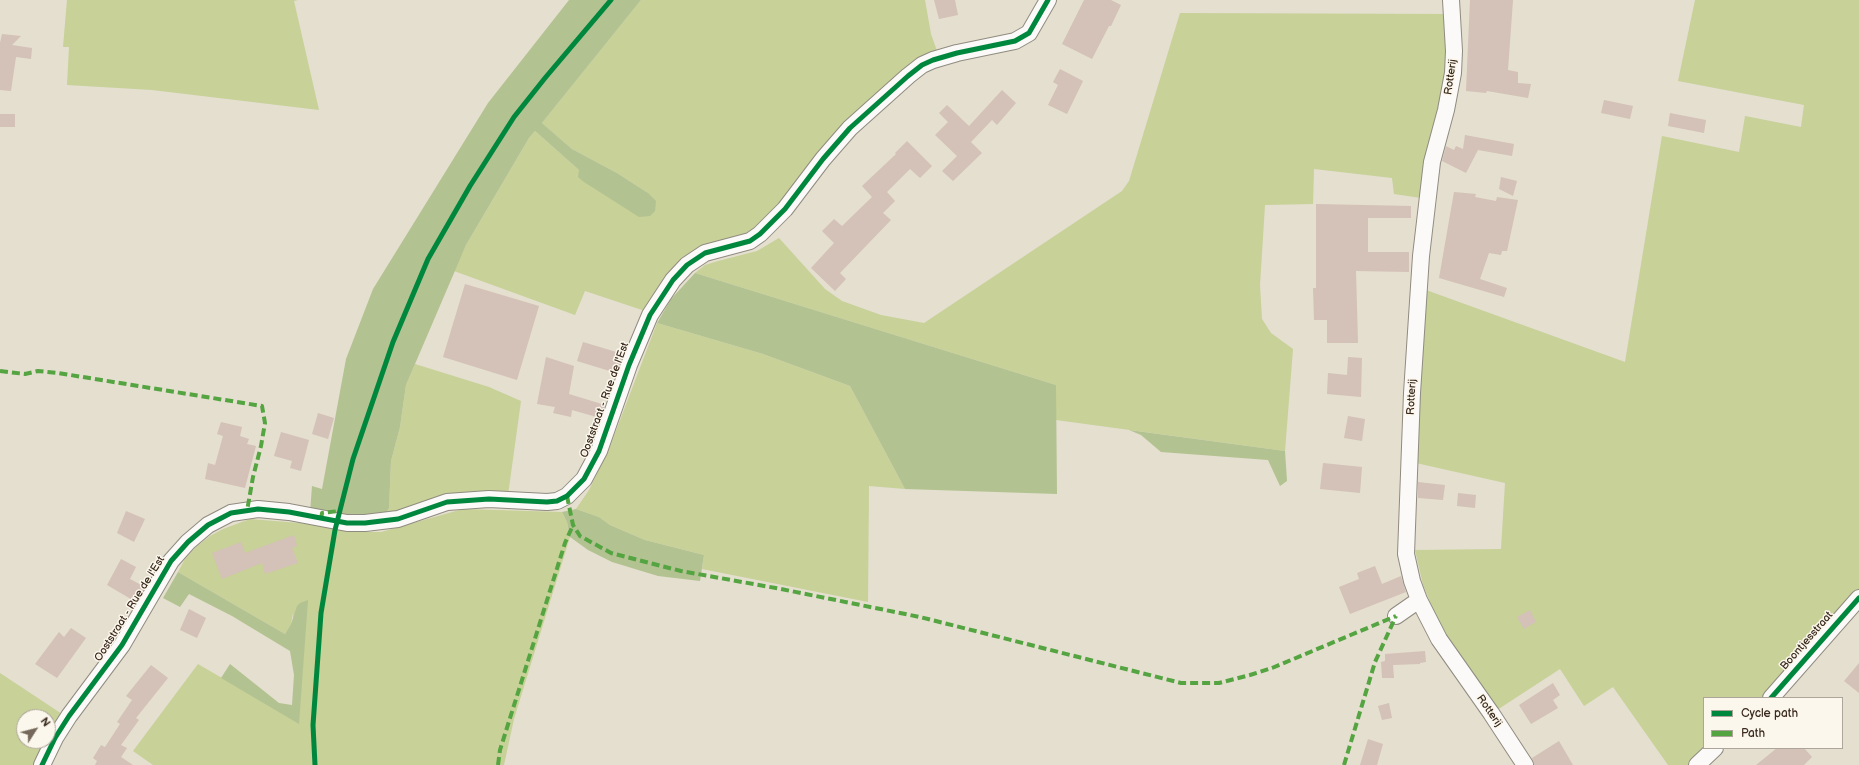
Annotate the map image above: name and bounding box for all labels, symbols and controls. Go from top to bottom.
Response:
street label: Rotterij [1442,58,1460,96]
street label: Ooststraat - Rue de l'Est [578,341,632,459]
street label: Rotterij [1404,379,1420,415]
street label: Ooststraat - Rue de l'Est [92,554,168,664]
street label: Boontjesstraat [1778,609,1836,673]
street label: Rotterij [1473,692,1505,730]
legend [1703,697,1843,749]
text: Cycle path [1741,706,1798,721]
north arrow [16,709,56,749]
text: N [38,715,53,729]
text: Path [1741,726,1765,741]

